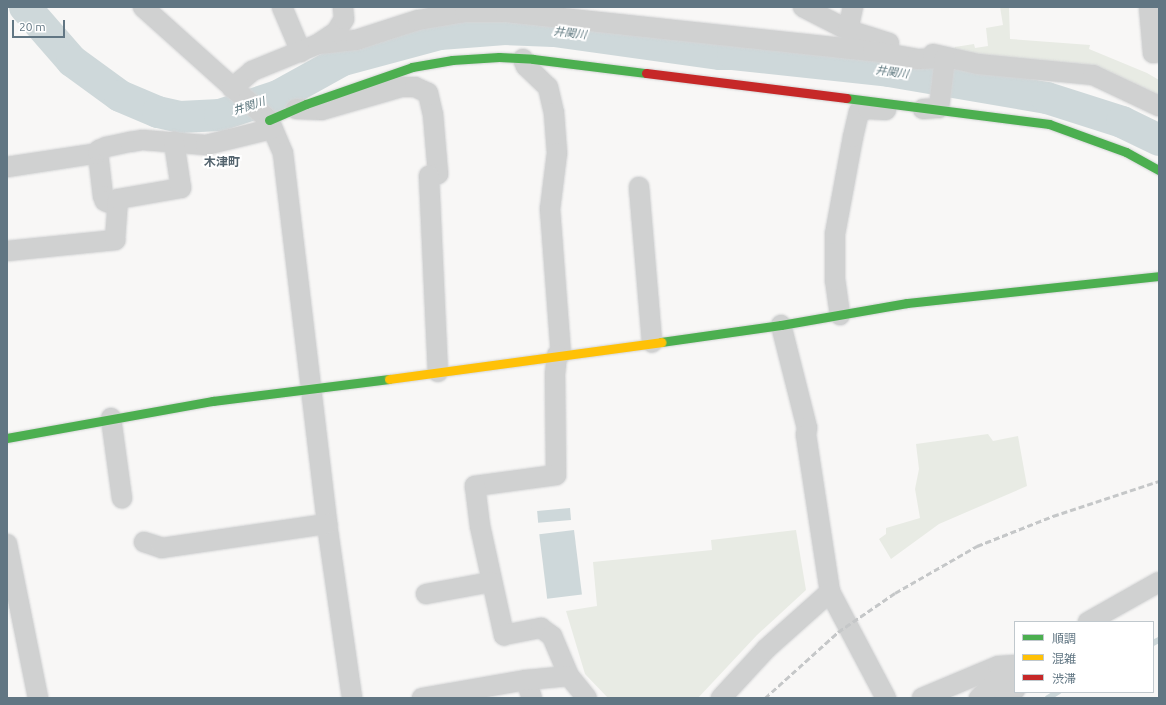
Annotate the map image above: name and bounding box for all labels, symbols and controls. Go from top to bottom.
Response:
scale bar [14,12,67,38]
text: 20 m [19,20,46,33]
water label: 井関川 [553,24,587,42]
water label: 井関川 [875,63,909,81]
water label: 井関川 [231,95,267,117]
district label: 木津町 [204,155,240,169]
legend [1014,621,1154,693]
text: 順調 [1052,632,1076,645]
text: 混雑 [1052,652,1076,665]
text: 渋滞 [1052,672,1076,685]

